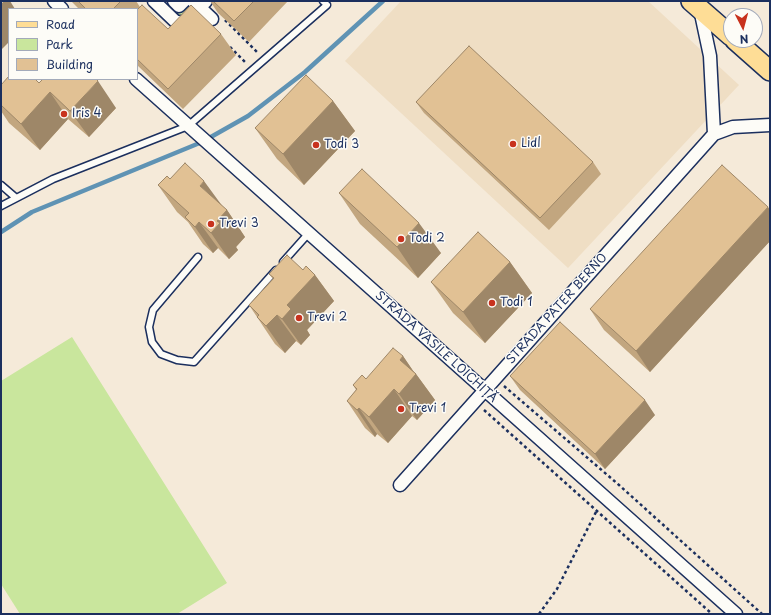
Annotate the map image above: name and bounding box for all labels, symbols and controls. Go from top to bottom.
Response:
legend [8,8,138,80]
north arrow [723,8,763,48]
text: Road [46,15,75,33]
text: N [739,31,749,48]
text: Park [46,35,73,53]
text: Building [46,55,93,73]
place label: Iris 4 [72,107,102,121]
marker: Iris 4 [59,109,69,119]
place label: Lidl [521,137,541,151]
place label: Todi 3 [324,138,359,152]
marker: Lidl [508,139,518,149]
marker: Todi 3 [311,140,321,150]
place label: Trevi 3 [219,217,259,231]
marker: Trevi 3 [206,219,216,229]
place label: Todi 2 [409,232,445,246]
marker: Todi 2 [396,234,406,244]
street label: STRADA PATER BERNO [504,251,610,367]
street label: STRADA VASILE LOICHIȚĂ [372,288,500,406]
place label: Todi 1 [500,296,533,310]
marker: Todi 1 [487,298,497,308]
place label: Trevi 2 [307,311,347,325]
marker: Trevi 2 [294,313,304,323]
place label: Trevi 1 [409,402,446,416]
marker: Trevi 1 [396,404,406,414]

